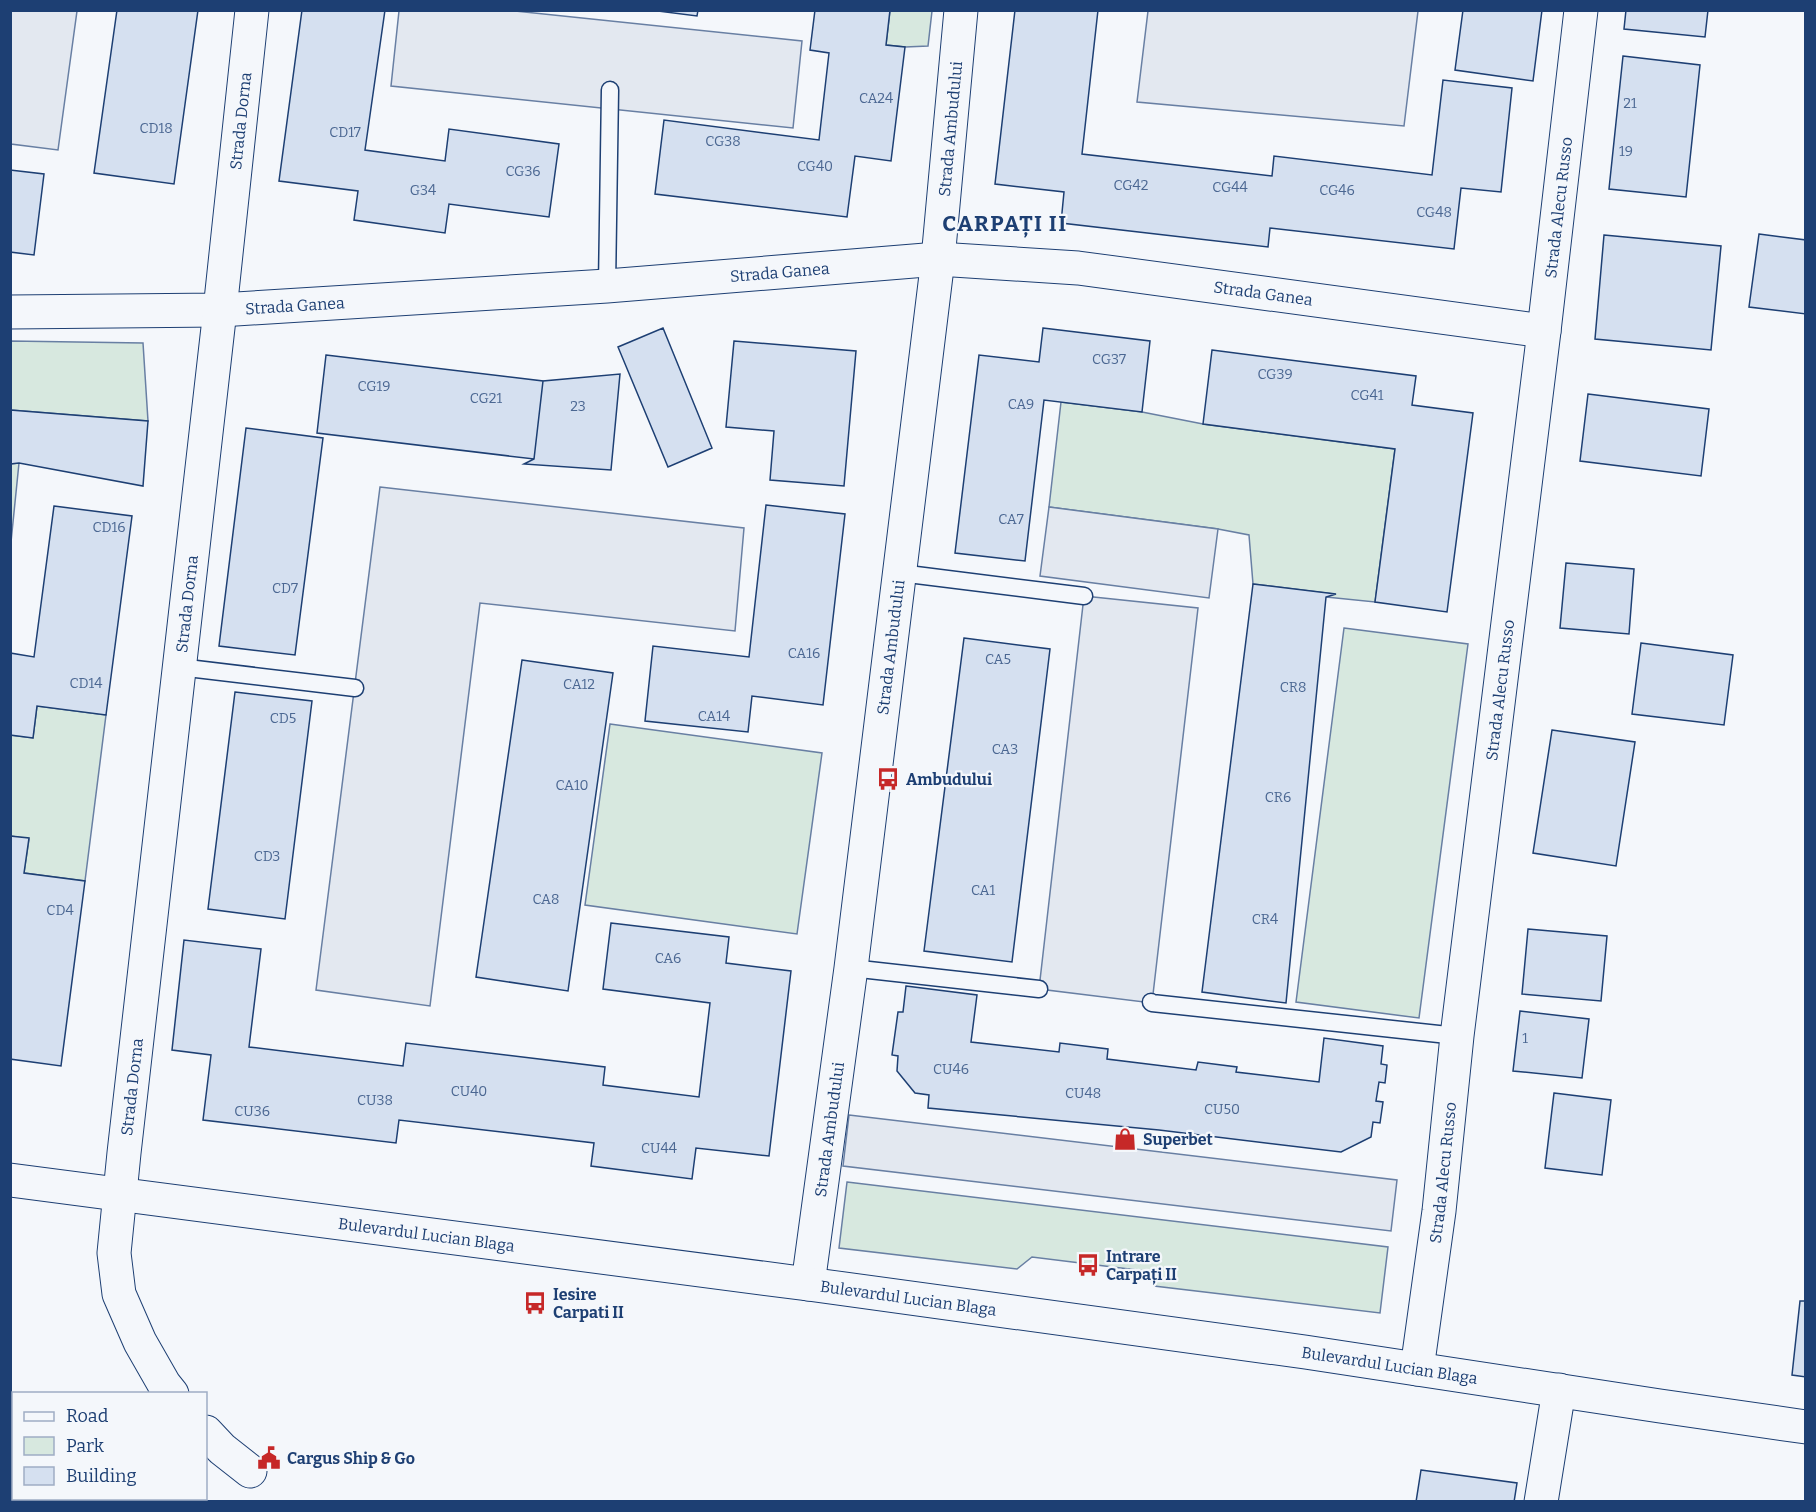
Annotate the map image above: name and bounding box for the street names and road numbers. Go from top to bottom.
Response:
street label: Strada Ambudului [935,60,966,197]
street label: Strada Dorna [226,71,255,171]
street label: Strada Alecu Russo [1541,136,1576,279]
street label: Strada Ganea [729,259,830,286]
street label: Strada Ganea [1212,277,1314,310]
street label: Strada Ganea [244,293,346,318]
street label: Strada Dorna [172,554,202,654]
street label: Strada Ambudului [873,579,909,716]
street label: Strada Alecu Russo [1482,618,1518,762]
street label: Strada Dorna [117,1037,147,1137]
street label: Strada Ambudului [811,1061,848,1198]
street label: Strada Alecu Russo [1426,1101,1460,1245]
street label: Bulevardul Lucian Blaga [337,1214,516,1256]
street label: Bulevardul Lucian Blaga [819,1277,998,1320]
street label: Bulevardul Lucian Blaga [1300,1343,1479,1388]

